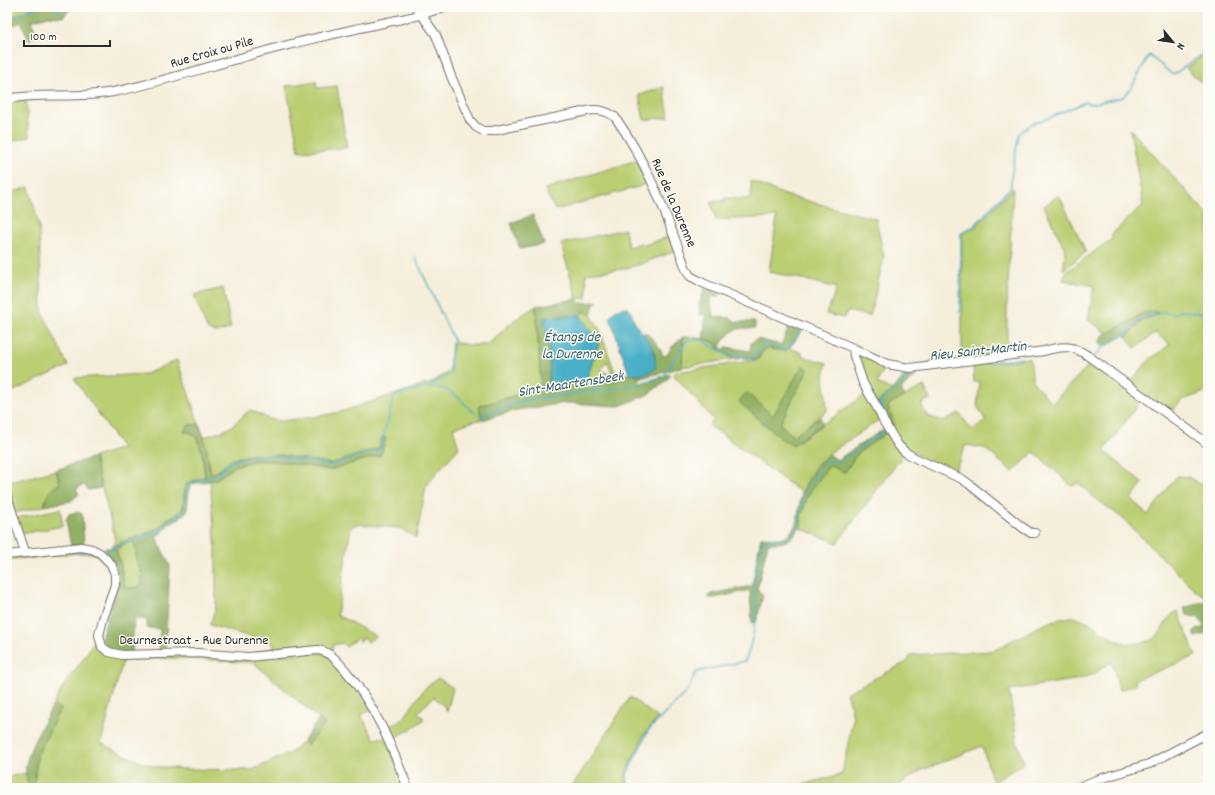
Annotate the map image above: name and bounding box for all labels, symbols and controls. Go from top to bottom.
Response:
scale bar [24,22,110,48]
north arrow [1153,22,1193,62]
text: 100 m [30,29,57,46]
street label: Rue Croix ou Pile [168,32,256,74]
text: N [1171,40,1188,53]
street label: Rue de la Durenne [645,155,701,251]
water label: Étangs de la Durenne [542,327,604,366]
water label: Rieu Saint-Martin [929,336,1029,368]
water label: Sint-Maartensbeek [517,366,627,404]
street label: Deurnestraat - Rue Durenne [120,631,268,651]

